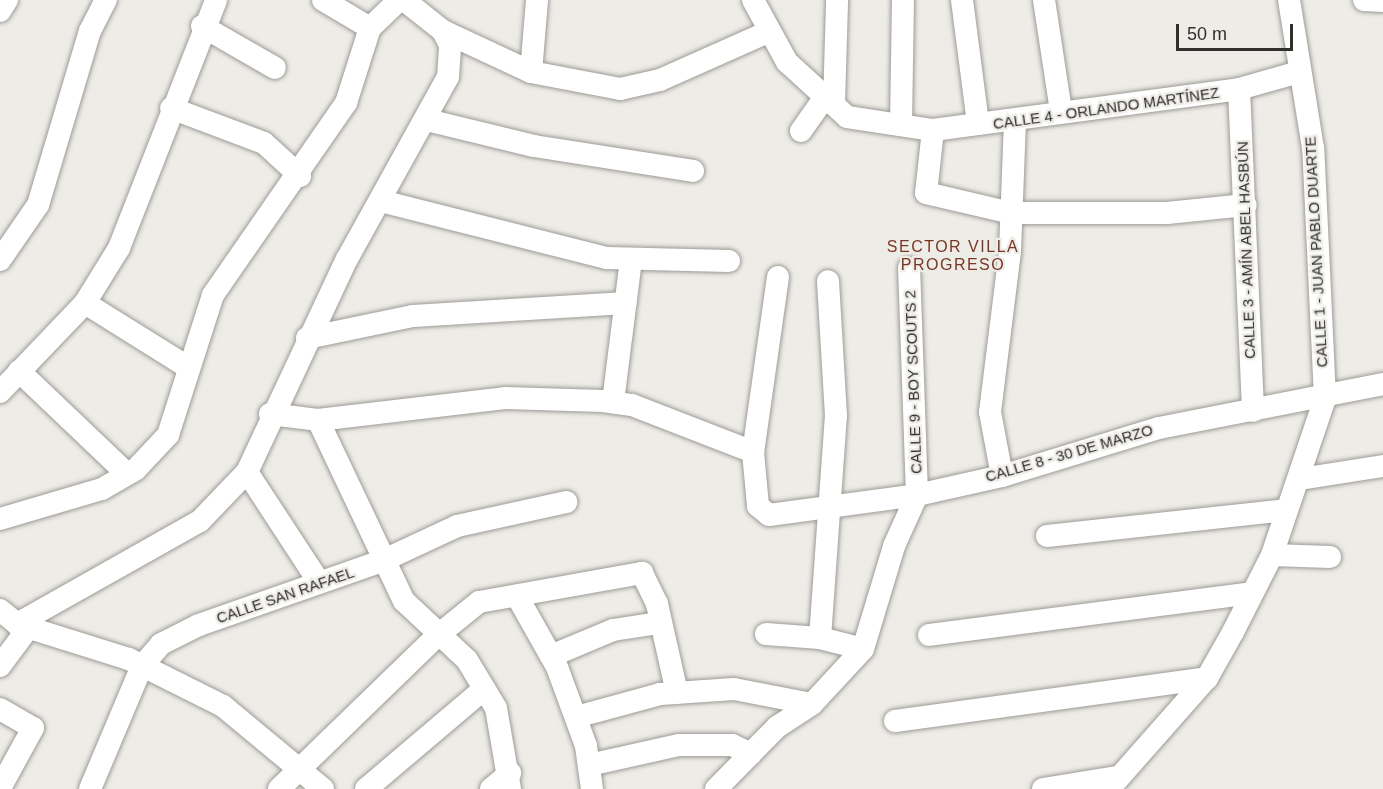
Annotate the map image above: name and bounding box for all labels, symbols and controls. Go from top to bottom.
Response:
scale bar [1179,12,1296,50]
text: 50 m [1187,24,1227,44]
street label: CALLE 4 - ORLANDO MARTÍNEZ [992,83,1220,133]
street label: CALLE 1 - JUAN PABLO DUARTE [1301,136,1331,368]
street label: CALLE 3 - AMÍN ABEL HASBÚN [1233,140,1259,360]
district label: SECTOR VILLA PROGRESO [887,237,1019,275]
street label: CALLE 9 - BOY SCOUTS 2 [901,290,925,474]
street label: CALLE 8 - 30 DE MARZO [983,420,1155,486]
street label: CALLE SAN RAFAEL [214,563,356,627]

